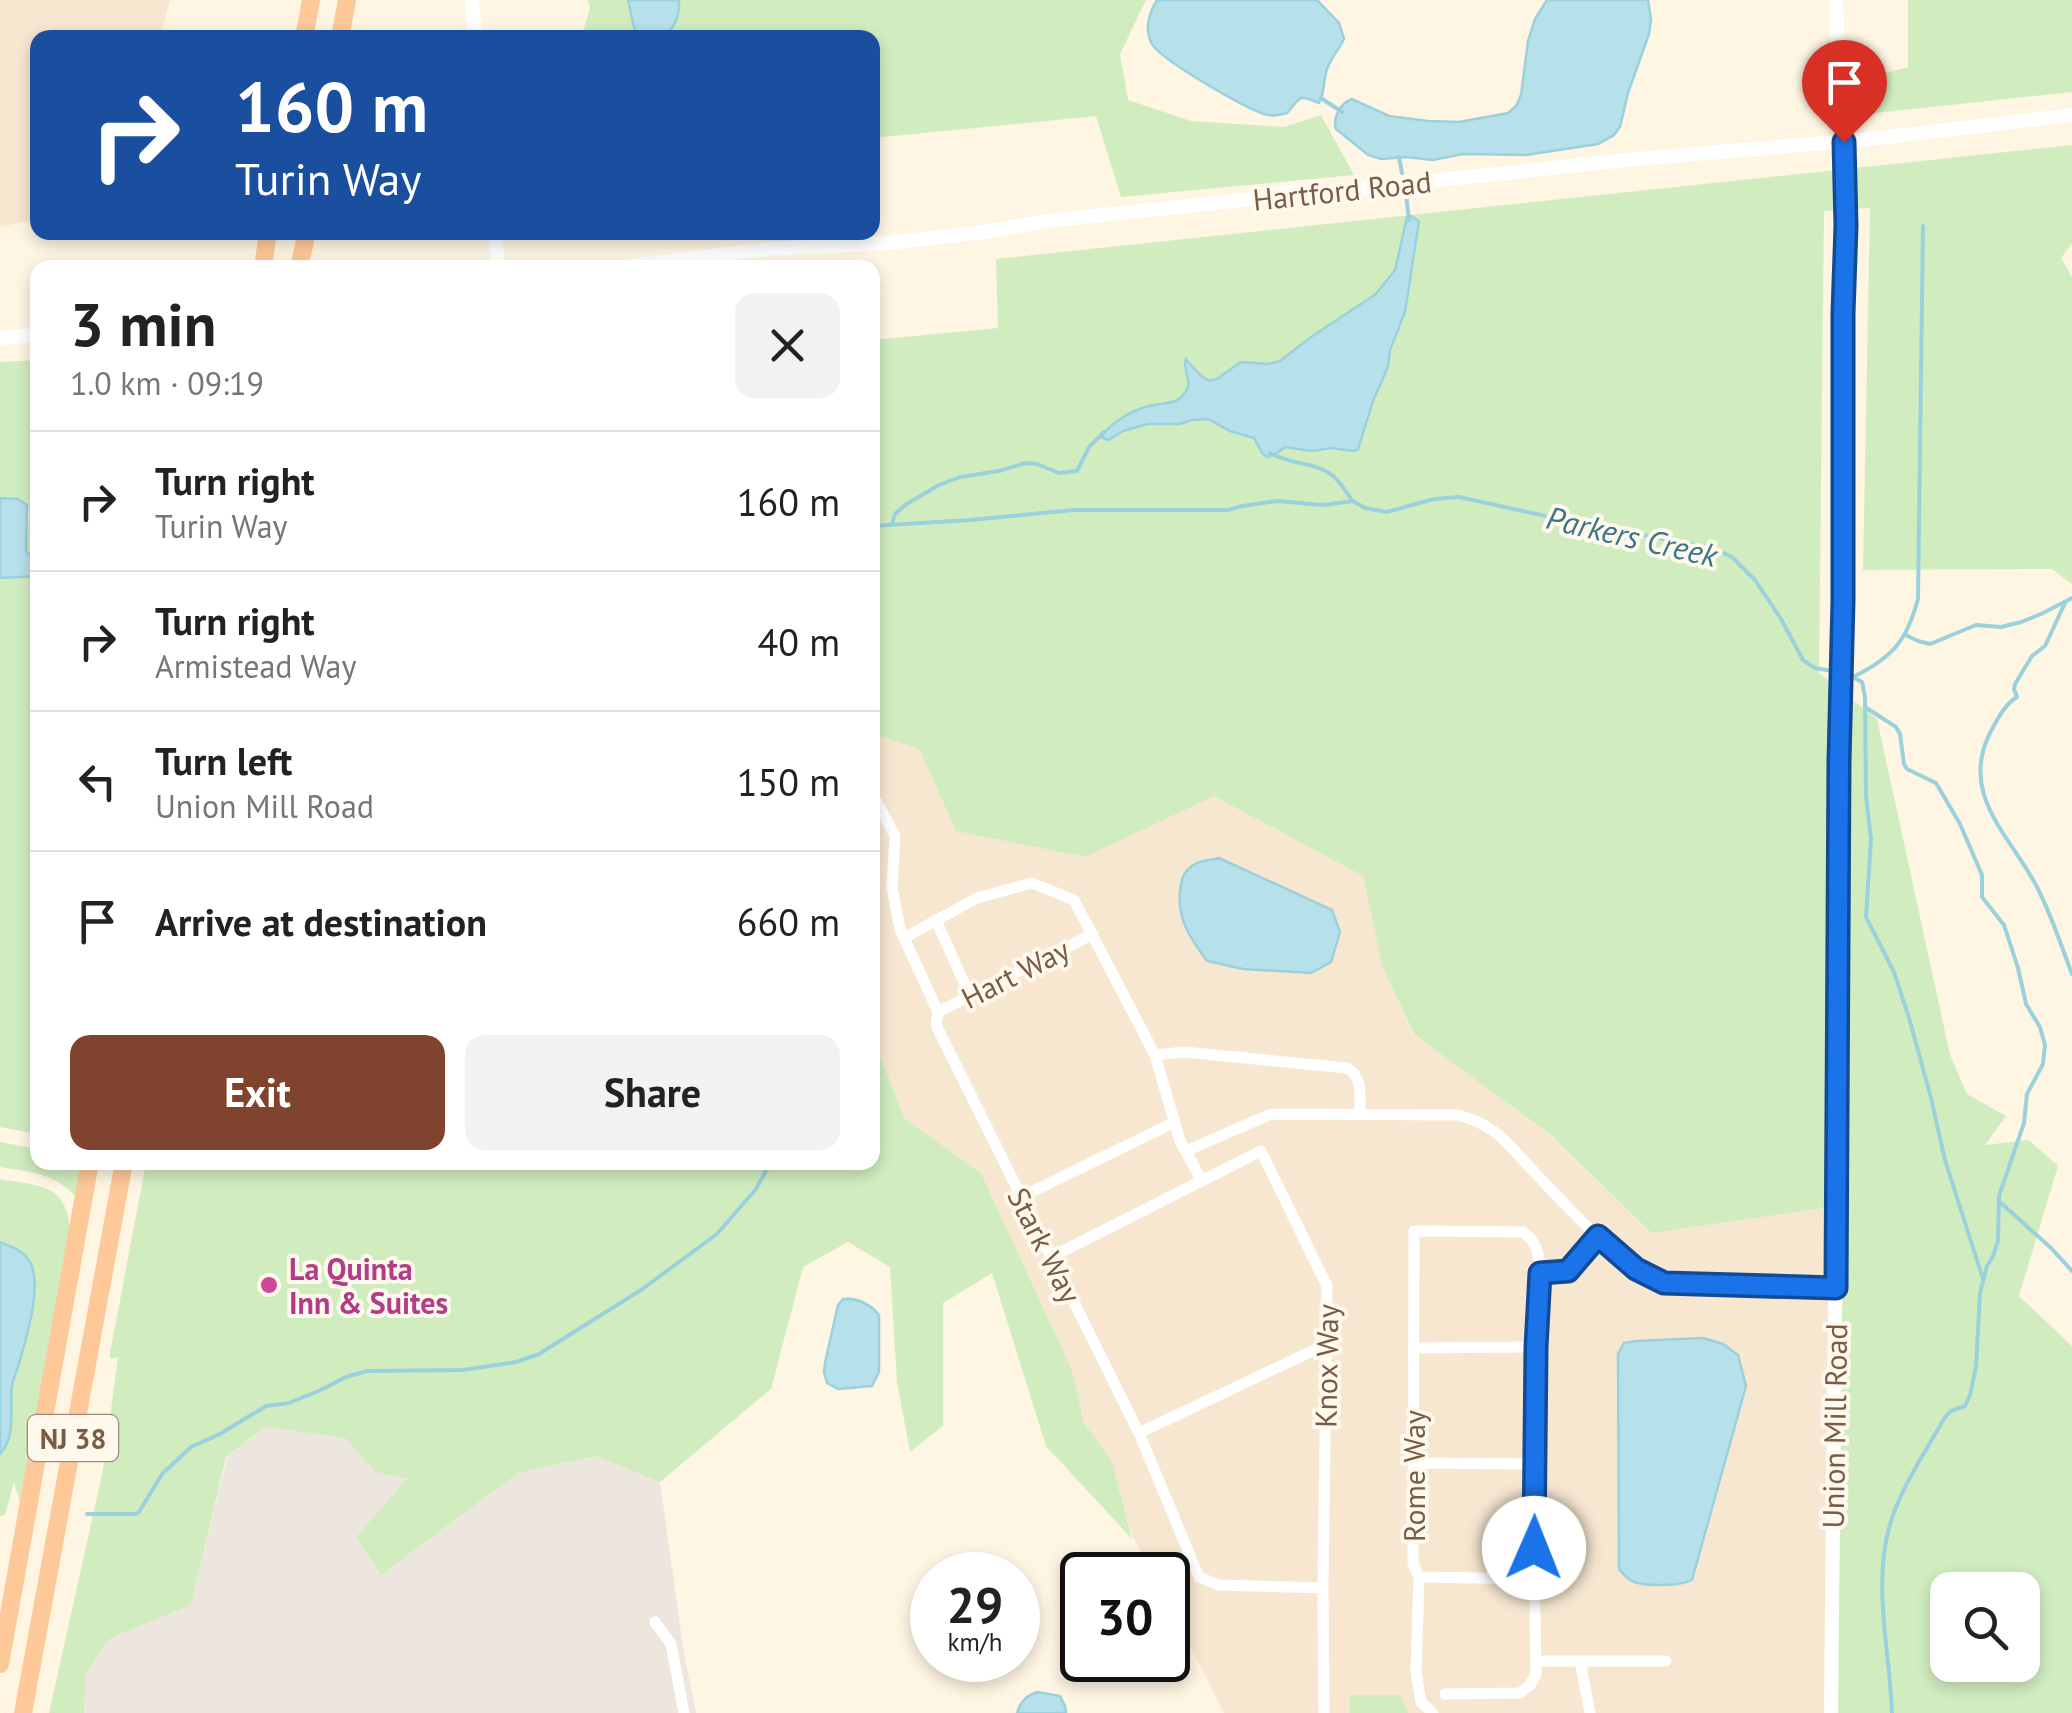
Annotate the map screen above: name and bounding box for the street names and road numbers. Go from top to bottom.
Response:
street label: Hartford Road [1251,161,1433,219]
street label: Hart Way [954,929,1076,1017]
street label: Stark Way [999,1181,1091,1309]
street label: Knox Way [1305,1304,1347,1428]
street label: Union Mill Road [1813,1323,1855,1529]
street label: Rome Way [1394,1410,1433,1542]
road number: NJ 38 [28,1415,118,1461]

